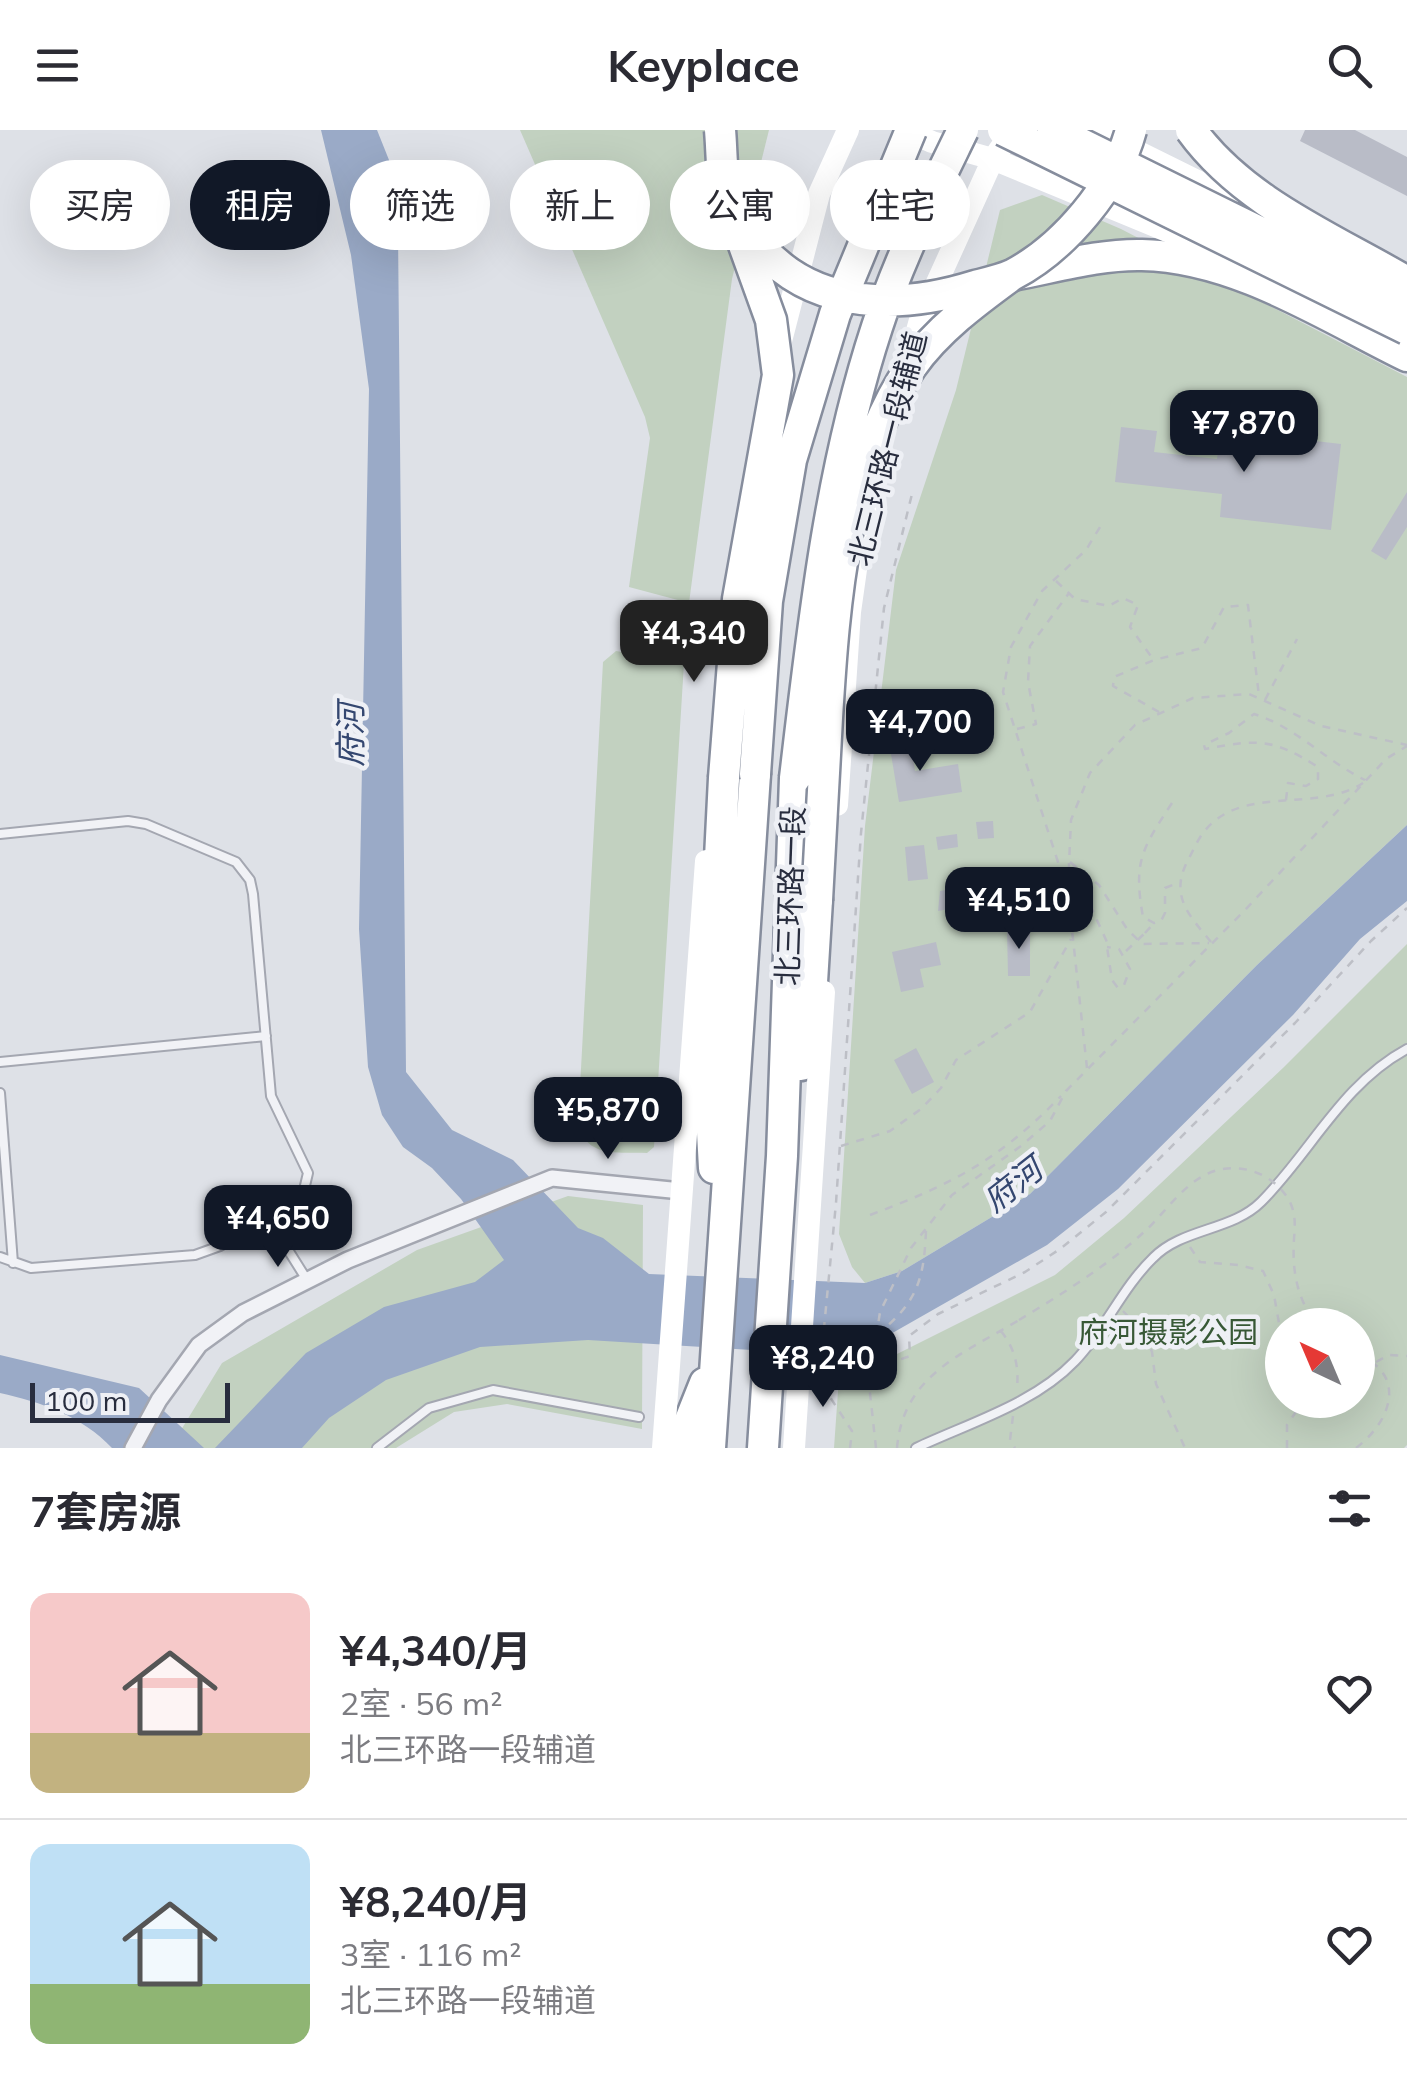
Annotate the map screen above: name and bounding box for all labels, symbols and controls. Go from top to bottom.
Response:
text: Keyplace [607,37,800,93]
icon: menu [30,38,85,93]
icon: search [1322,38,1377,93]
chip: 买房 [30,160,170,250]
chip: 租房 [190,160,330,250]
chip: 筛选 [350,160,490,250]
chip: 新上 [510,160,650,250]
chip: 公寓 [670,160,810,250]
chip: 住宅 [830,160,970,250]
street label: 北三环路一段辅道 [840,328,934,570]
pin: ¥7,870 [1163,390,1325,475]
text: ¥7,870 [1192,402,1296,442]
pin: ¥4,340 [613,600,775,685]
text: ¥4,340 [642,612,746,652]
pin: ¥4,700 [839,689,1001,774]
water label: 府河 [330,697,370,767]
text: ¥4,700 [868,701,972,741]
street label: 北三环路一段 [768,805,812,987]
pin: ¥4,510 [938,867,1100,952]
text: ¥4,510 [967,879,1071,919]
pin: ¥5,870 [527,1077,689,1162]
text: ¥5,870 [556,1089,660,1129]
water label: 府河 [975,1145,1055,1220]
pin: ¥4,650 [197,1185,359,1270]
text: ¥4,650 [226,1197,330,1237]
north arrow [1265,1308,1375,1418]
map controls [1265,1308,1375,1418]
park label: 府河摄影公园 [1078,1313,1258,1351]
pin: ¥8,240 [742,1325,904,1410]
text: ¥8,240 [771,1337,875,1377]
scale bar [30,1378,230,1422]
text: 100 m [45,1383,127,1418]
icon: filters [1322,1481,1377,1536]
text: 7套房源 [30,1485,181,1538]
text: ¥4,340/月 [340,1624,532,1677]
icon: home [110,1633,230,1753]
icon: heart [1322,1666,1377,1721]
text: 2室 · 56 m² [340,1683,502,1723]
text: 北三环路一段辅道 [340,1729,596,1769]
text: ¥8,240/月 [340,1875,532,1928]
icon: home [110,1884,230,2004]
icon: heart [1322,1917,1377,1972]
text: 3室 · 116 m² [340,1934,522,1974]
text: 北三环路一段辅道 [340,1980,596,2020]

